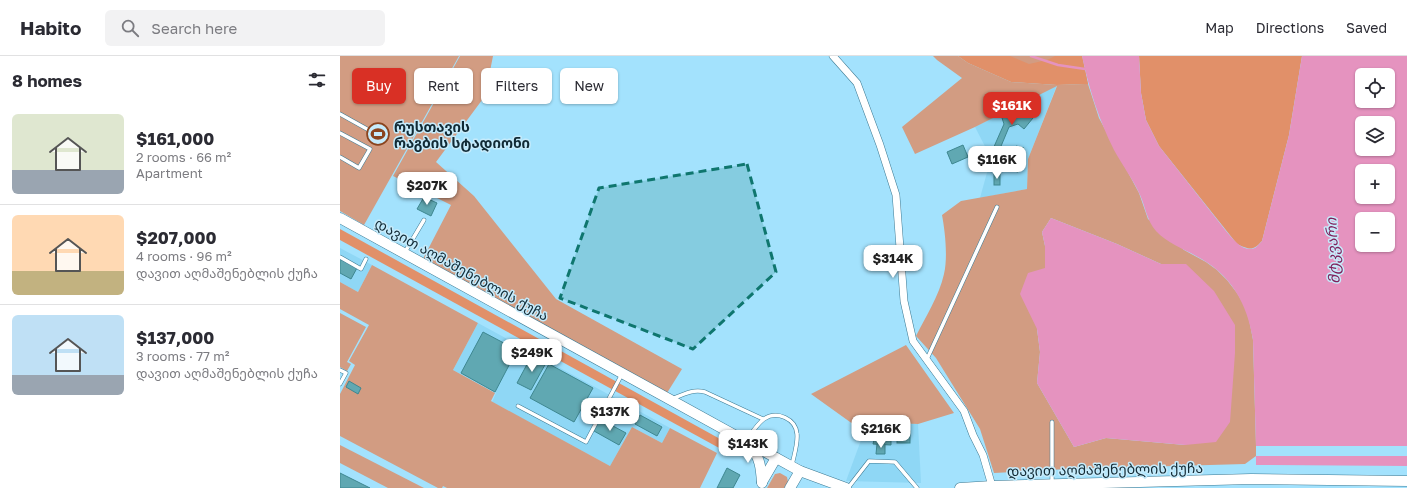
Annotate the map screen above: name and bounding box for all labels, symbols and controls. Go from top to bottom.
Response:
search box [105,10,385,46]
text: Habito [20,16,81,39]
icon: search [119,17,141,39]
text: Search here [151,19,237,37]
text: Map [1205,19,1234,36]
text: Directions [1256,19,1324,36]
text: Saved [1346,19,1387,36]
chip: Buy [352,68,406,104]
chip: Rent [414,68,473,104]
chip: Filters [481,68,552,104]
chip: New [560,68,618,104]
map controls [1355,68,1395,252]
button: locate [1355,68,1395,108]
icon: filters [306,69,328,91]
text: 8 homes [12,70,82,91]
pin: $161K [984,92,1040,126]
text: $161K [992,97,1032,113]
button: layers [1355,116,1395,156]
place label: რუსთავის რაგბის სტადიონი [394,118,530,152]
sports icon: რუსთავის რაგბის სტადიონი [365,121,391,147]
text: $161,000 [136,128,214,149]
icon: home [44,130,92,178]
pin: $116K [969,146,1025,180]
text: 2 rooms · 66 m² [136,149,231,165]
text: $116K [977,151,1017,167]
button: + [1355,164,1395,204]
text: Apartment [136,165,203,181]
pin: $207K [399,172,455,206]
text: $207K [406,177,448,193]
button: − [1355,212,1395,252]
street label: დავით აღმაშენებლის ქუჩა [372,214,552,325]
water label: მტკვარი [1321,216,1344,285]
text: $207,000 [136,227,217,248]
icon: home [44,231,92,279]
pin: $314K [865,245,921,279]
text: 4 rooms · 96 m² [136,248,232,264]
text: $314K [873,250,913,266]
text: დავით აღმაშენებლის ქუჩა [136,265,318,281]
text: $137,000 [136,327,214,348]
icon: home [44,331,92,379]
pin: $249K [504,339,560,373]
text: $249K [511,344,553,360]
text: 3 rooms · 77 m² [136,348,229,364]
text: დავით აღმაშენებლის ქუჩა [136,365,318,381]
pin: $137K [582,398,638,432]
text: $137K [590,403,630,419]
pin: $216K [853,415,909,449]
text: $216K [860,420,902,436]
pin: $143K [720,430,776,464]
text: $143K [728,435,768,451]
street label: დავით აღმაშენებლის ქუჩა [1007,459,1203,480]

